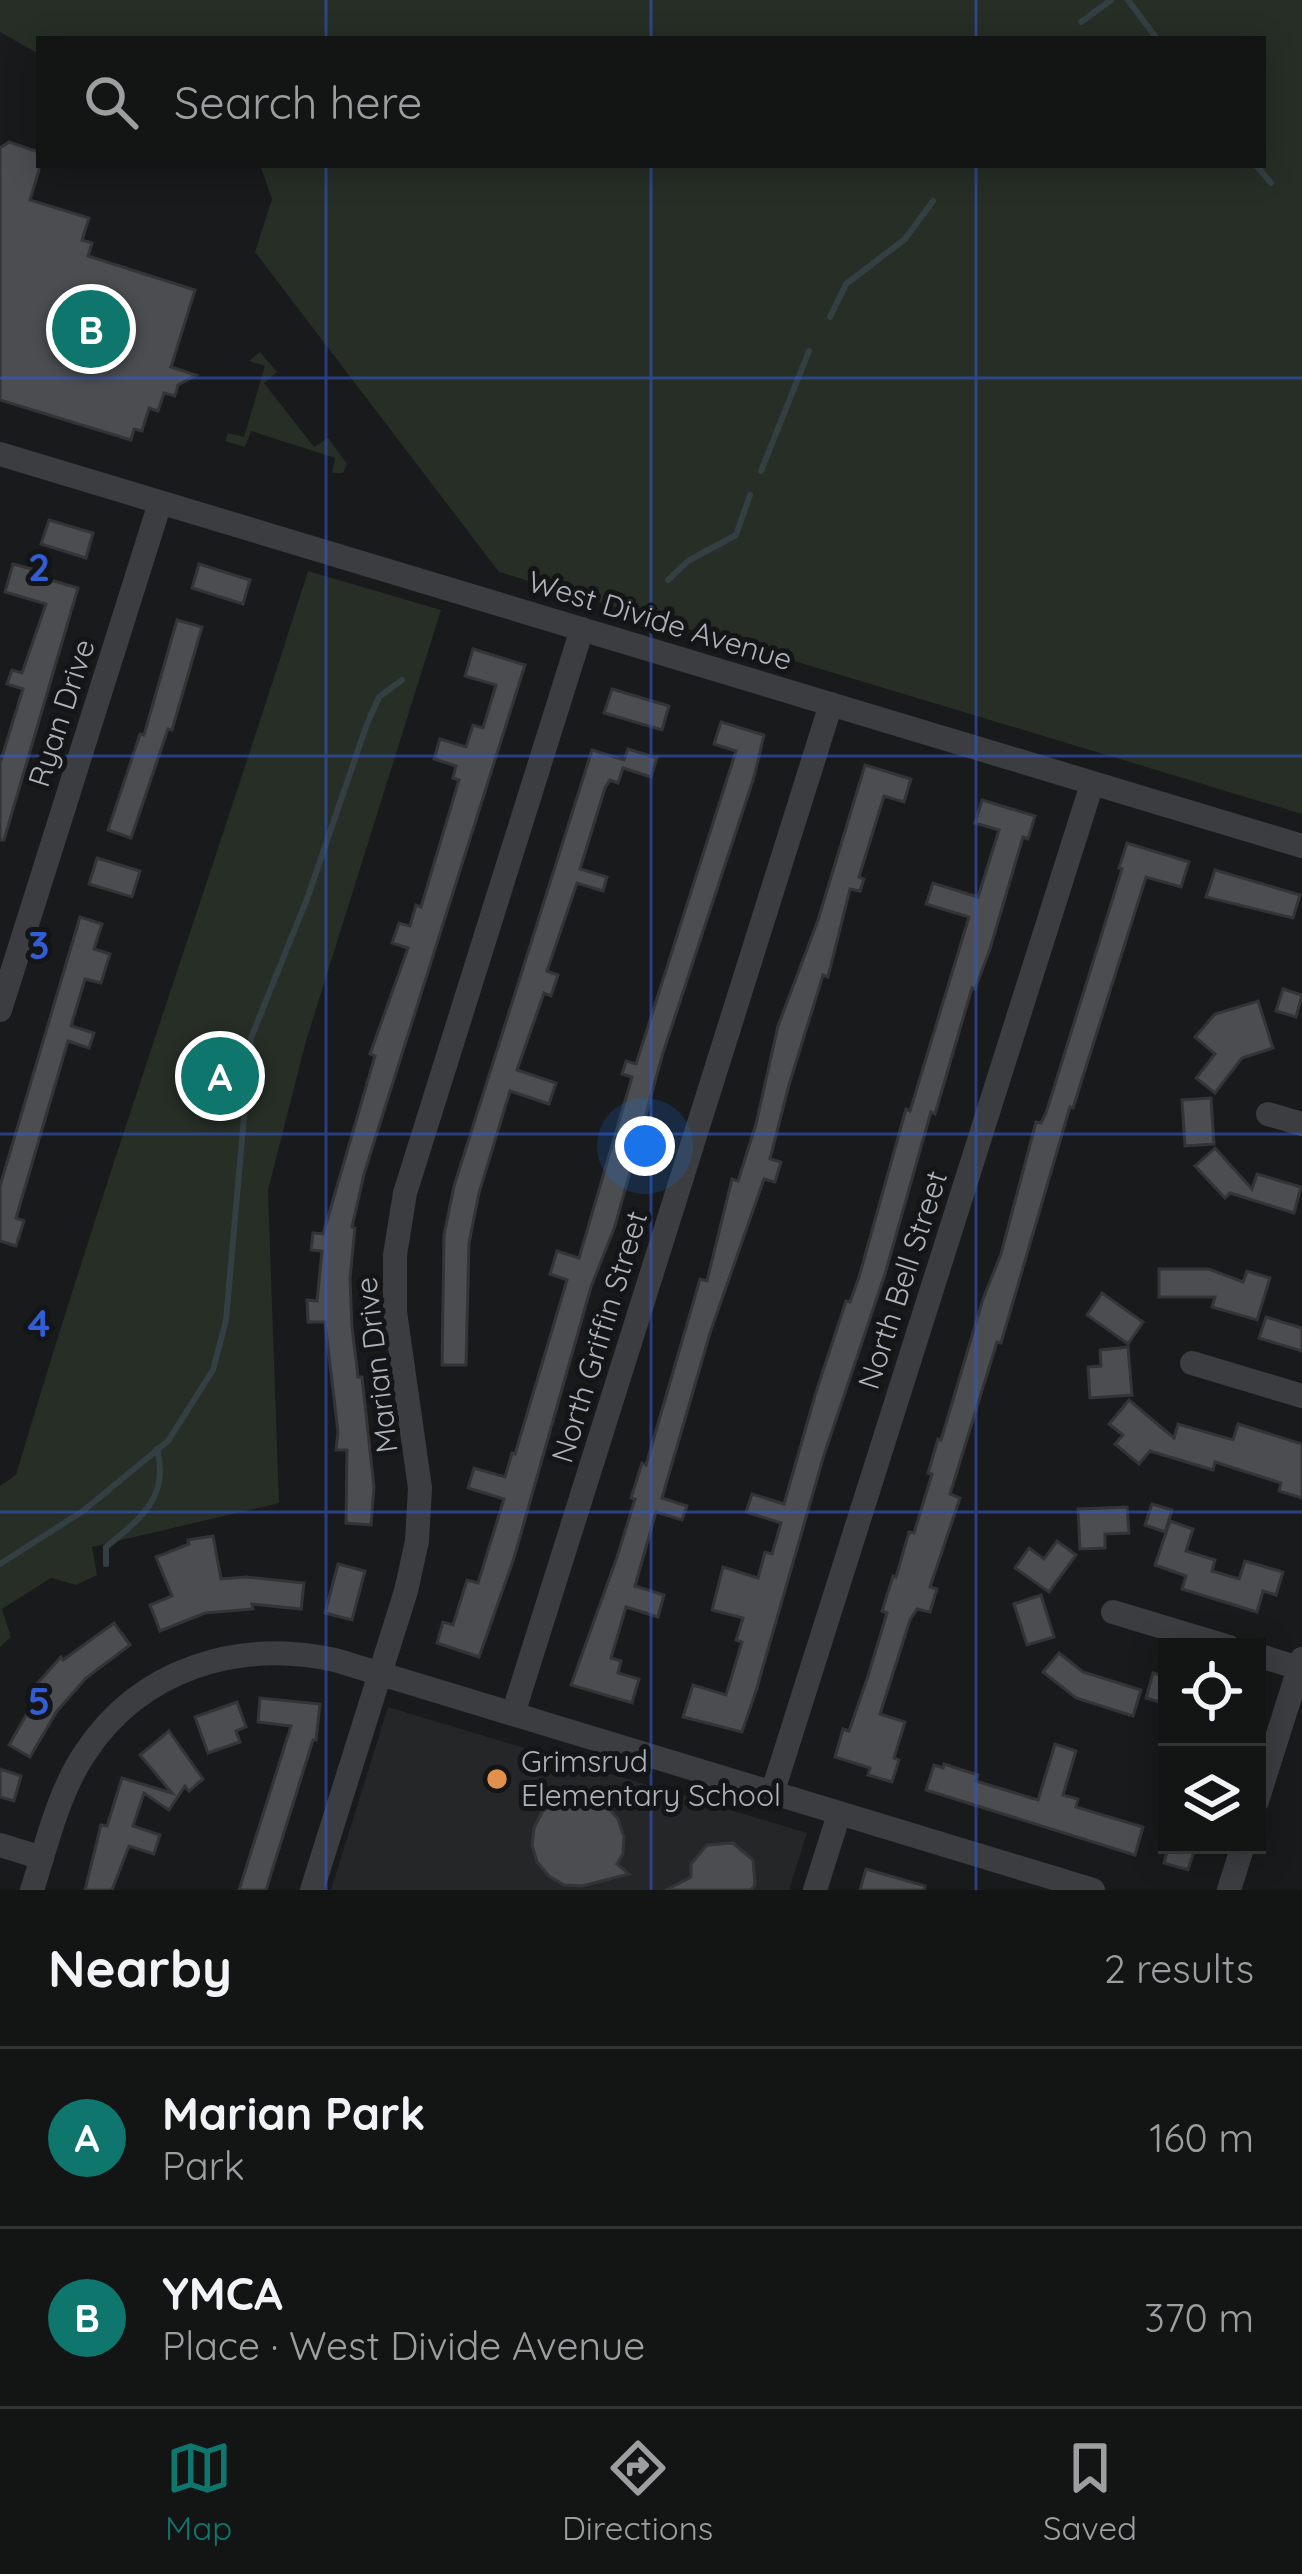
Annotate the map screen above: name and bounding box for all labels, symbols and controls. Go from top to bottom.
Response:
search box [36,36,1266,168]
icon: search [78,69,144,135]
text: Search here [174,74,422,130]
pin: B [52,284,130,374]
text: 2 [28,542,50,591]
street label: West Divide Avenue [524,562,797,678]
street label: Ryan Drive [19,634,103,791]
text: 3 [29,920,49,969]
pin: A [181,1031,259,1121]
your location [615,1116,675,1176]
street label: North Bell Street [849,1166,955,1394]
street label: North Griffin Street [543,1206,655,1467]
street label: Marian Drive [346,1275,406,1455]
text: 4 [28,1298,50,1347]
map controls [1158,1638,1266,1854]
button: locate [1158,1638,1266,1746]
text: 5 [28,1676,50,1725]
place label: Grimsrud Elementary School [521,1742,781,1814]
button: layers [1158,1746,1266,1854]
marker: Grimsrud Elementary School [484,1766,510,1792]
text: Nearby [48,1936,232,2000]
text: 2 results [1104,1944,1254,1993]
text: Marian Park [162,2085,425,2141]
text: A [75,2113,99,2162]
text: 160 m [1149,2113,1254,2162]
text: Park [162,2141,245,2190]
text: YMCA [162,2265,283,2321]
text: B [74,2293,100,2342]
text: 370 m [1144,2293,1254,2342]
text: Place · West Divide Avenue [162,2321,645,2370]
tab: Map [165,2435,232,2548]
tab: Directions [562,2435,713,2548]
tab: Saved [1043,2435,1137,2548]

